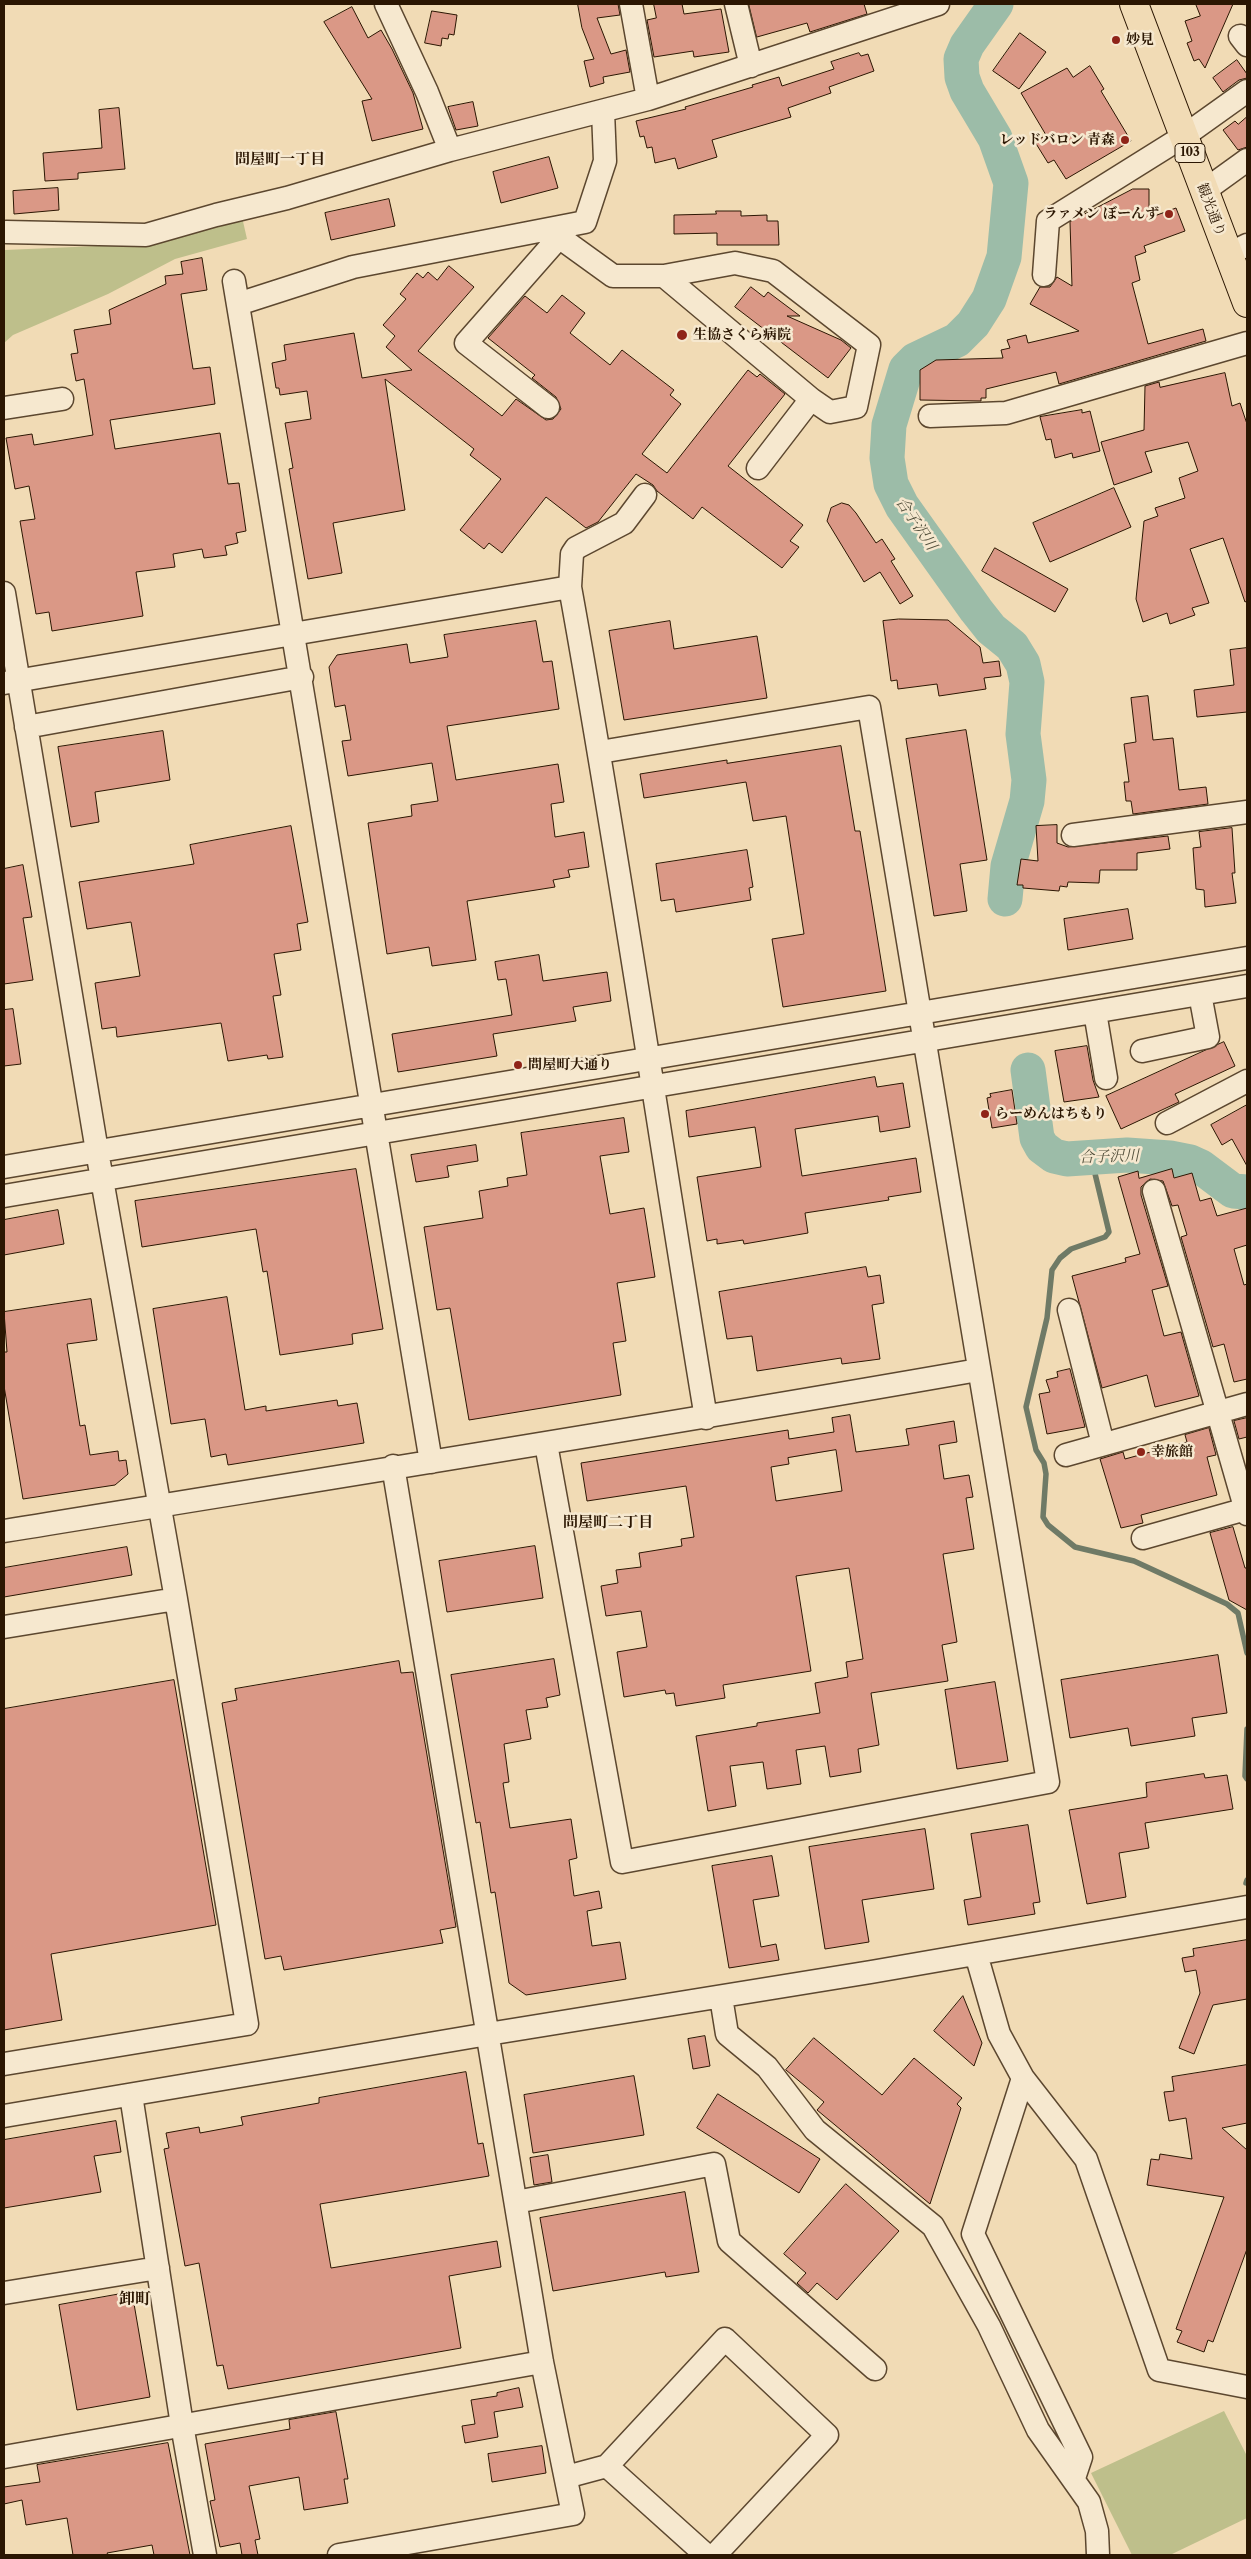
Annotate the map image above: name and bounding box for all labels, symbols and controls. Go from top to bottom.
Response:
place label: 妙見 [1126,32,1154,48]
marker: 妙見 [1110,34,1122,46]
place label: レッドバロン 青森 [999,132,1115,148]
marker: レッドバロン 青森 [1119,134,1131,146]
road number: 103 [1175,144,1205,162]
district label: 問屋町一丁目 [235,151,325,169]
street label: 観光通り [1193,181,1229,239]
place label: ラァメン ぼーんず [1043,206,1159,222]
marker: ラァメン ぼーんず [1163,208,1175,220]
place label: 生協さくら病院 [693,327,791,343]
marker: 生協さくら病院 [675,328,689,342]
water label: 合子沢川 [892,494,940,554]
place label: 問屋町大通り [528,1057,612,1073]
marker: 問屋町大通り [512,1059,524,1071]
place label: らーめんはちもり [995,1106,1107,1122]
marker: らーめんはちもり [979,1108,991,1120]
water label: 合子沢川 [1079,1147,1139,1167]
place label: 幸旅館 [1151,1444,1193,1460]
marker: 幸旅館 [1135,1446,1147,1458]
district label: 問屋町二丁目 [563,1514,653,1532]
district label: 卸町 [119,2289,151,2309]

